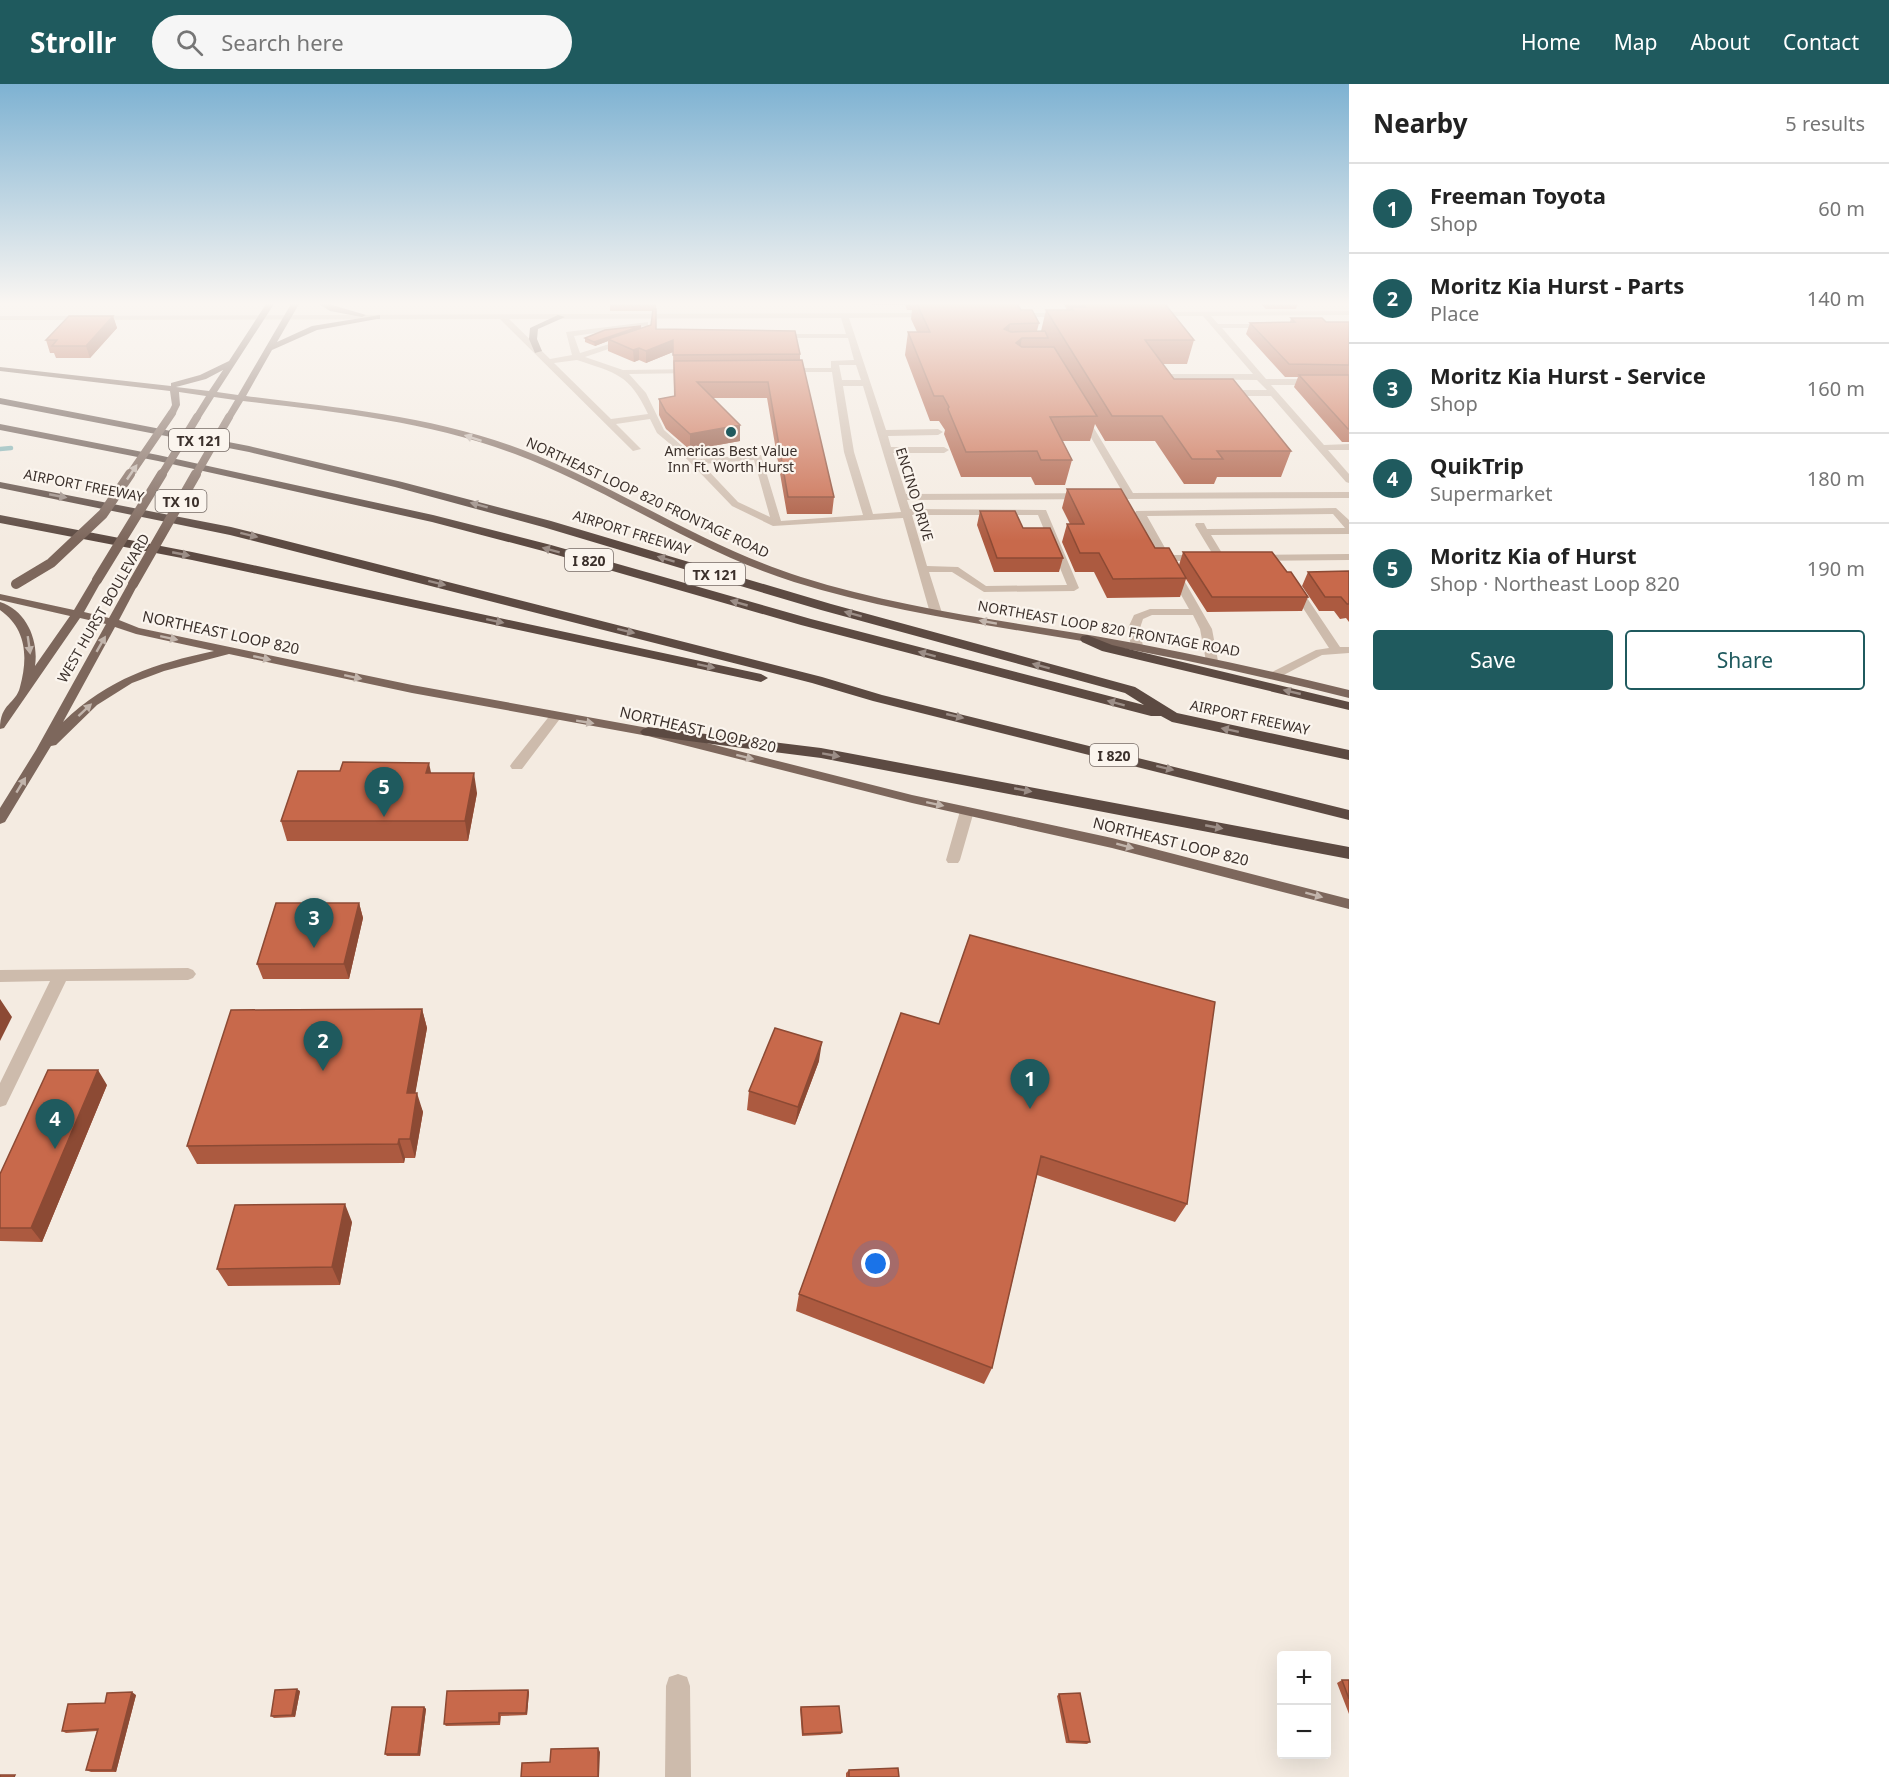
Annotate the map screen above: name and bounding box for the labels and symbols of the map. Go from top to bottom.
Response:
marker: Americas Best Value Inn Ft. Worth Hurst [724,425,738,439]
road number: TX 121 [169,429,229,451]
street label: NORTHEAST LOOP 820 FRONTAGE ROAD [523,432,773,562]
one-way arrow [464,433,482,442]
place label: Americas Best Value Inn Ft. Worth Hurst [665,441,797,476]
street label: ENCINO DRIVE [892,445,938,543]
street label: AIRPORT FREEWAY [22,464,146,506]
one-way arrow [126,464,137,480]
road number: TX 10 [156,490,207,512]
one-way arrow [48,492,67,501]
one-way arrow [470,500,488,510]
street label: AIRPORT FREEWAY [571,505,693,559]
street label: WEST HURST BOULEVARD [52,530,154,686]
one-way arrow [239,531,258,541]
one-way arrow [542,544,560,554]
road number: I 820 [565,549,613,571]
one-way arrow [172,550,191,559]
one-way arrow [657,554,675,563]
road number: TX 121 [685,563,745,585]
one-way arrow [428,579,447,589]
street label: NORTHEAST LOOP 820 FRONTAGE ROAD [976,596,1242,660]
one-way arrow [730,598,748,607]
street label: NORTHEAST LOOP 820 [141,606,301,658]
one-way arrow [844,609,862,618]
one-way arrow [486,617,505,626]
one-way arrow [979,617,998,626]
one-way arrow [617,627,636,637]
one-way arrow [160,634,179,643]
one-way arrow [25,635,34,654]
one-way arrow [95,636,106,652]
one-way arrow [918,648,936,658]
one-way arrow [253,654,272,663]
one-way arrow [1032,661,1050,670]
one-way arrow [697,662,716,671]
one-way arrow [343,673,362,682]
one-way arrow [1283,687,1301,697]
street label: AIRPORT FREEWAY [1188,695,1312,739]
one-way arrow [1107,697,1125,707]
street label: NORTHEAST LOOP 820 [618,701,778,757]
one-way arrow [78,704,92,718]
one-way arrow [946,712,965,721]
one-way arrow [576,718,595,727]
one-way arrow [1221,724,1239,734]
road number: I 820 [1090,744,1138,766]
one-way arrow [822,751,841,760]
one-way arrow [736,752,754,762]
one-way arrow [1156,764,1174,774]
pin: 5 [364,768,404,817]
one-way arrow [15,777,26,793]
one-way arrow [1013,786,1032,795]
one-way arrow [925,799,944,809]
street label: NORTHEAST LOOP 820 [1091,812,1251,870]
one-way arrow [1205,823,1224,832]
one-way arrow [1116,842,1134,851]
one-way arrow [1304,891,1323,901]
pin: 3 [294,898,334,948]
pin: 2 [304,1022,342,1071]
pin: 1 [1010,1060,1050,1109]
pin: 4 [36,1100,74,1149]
your location [861,1249,890,1278]

